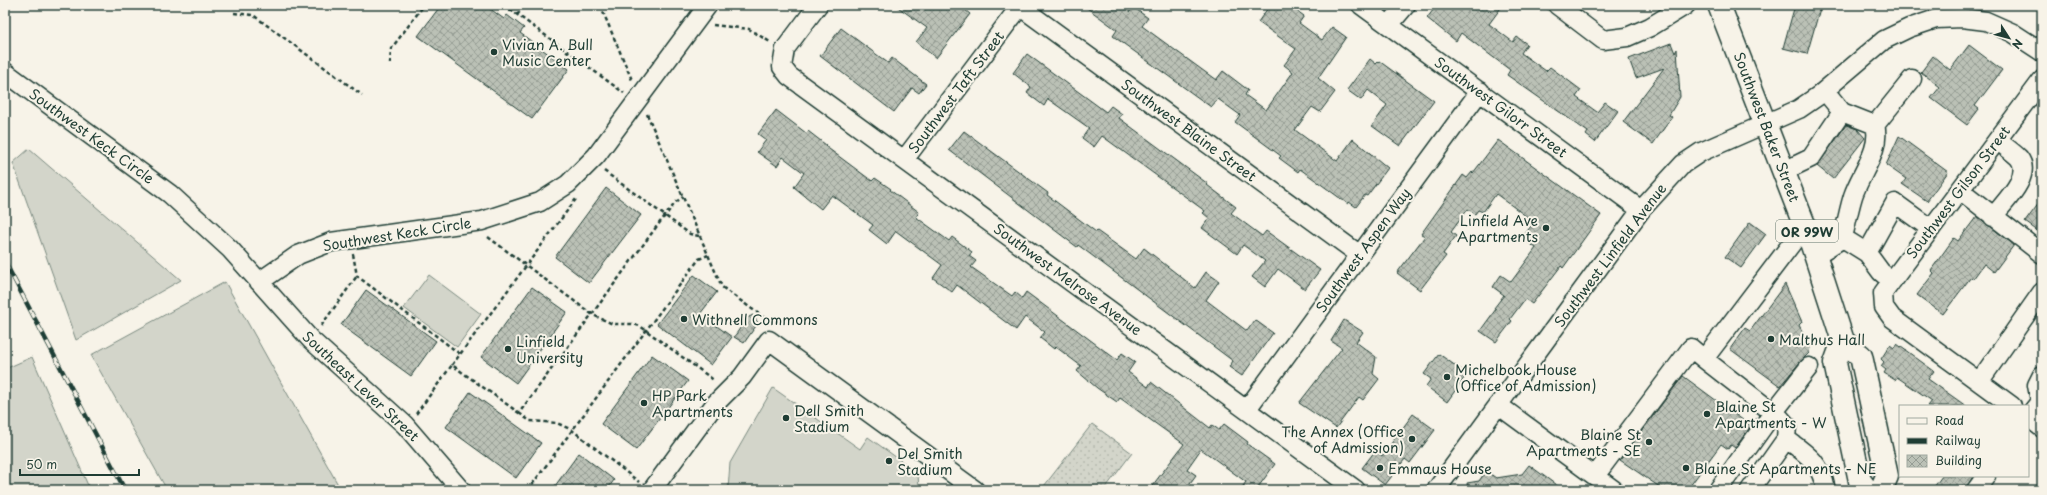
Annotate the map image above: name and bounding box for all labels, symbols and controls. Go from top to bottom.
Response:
north arrow [1989,18,2029,58]
street label: Southwest Taft Street [903,26,1009,158]
place label: Vivian A. Bull Music Center [502,34,593,71]
text: N [2008,36,2027,53]
marker: Vivian A. Bull Music Center [489,47,499,57]
street label: Southwest Baker Street [1729,49,1805,205]
street label: Southwest Gilorr Street [1430,52,1572,163]
street label: Southwest Blaine Street [1117,74,1261,186]
street label: Southwest Keck Circle [25,83,159,189]
street label: Southwest Gilson Street [1901,121,2015,263]
street label: Southwest Linfield Avenue [1549,179,1671,331]
street label: Southwest Aspen Way [1311,183,1415,317]
place label: Linfield Ave Apartments [1457,210,1538,247]
street label: Southwest Keck Circle [321,212,473,256]
street label: Southwest Melrose Avenue [990,218,1147,340]
road number: OR 99W [1776,220,1838,242]
marker: Linfield Ave Apartments [1541,223,1551,233]
place label: Withnell Commons [692,309,818,330]
marker: Withnell Commons [679,314,689,324]
street label: Southeast Lever Street [298,326,424,446]
place label: Malthus Hall [1779,329,1865,350]
place label: Linfield University [516,331,583,368]
marker: Malthus Hall [1766,334,1776,344]
marker: Linfield University [503,344,513,354]
place label: Michelbook House (Office of Admission) [1455,359,1596,396]
marker: Michelbook House (Office of Admission) [1442,372,1452,382]
place label: HP Park Apartments [652,385,733,422]
place label: Blaine St Apartments - W [1715,396,1827,433]
marker: HP Park Apartments [639,398,649,408]
place label: Dell Smith Stadium [794,400,864,437]
legend [1899,405,2029,477]
marker: Blaine St Apartments - W [1702,409,1712,419]
text: Road [1935,411,1964,429]
marker: Dell Smith Stadium [781,413,791,423]
place label: The Annex (Office of Admission) [1281,421,1404,458]
place label: Blaine St Apartments - SE [1526,424,1641,461]
text: Railway [1935,431,1981,449]
marker: The Annex (Office of Admission) [1407,434,1417,444]
marker: Blaine St Apartments - SE [1644,437,1654,447]
place label: Del Smith Stadium [897,443,963,480]
scale bar [20,451,139,477]
text: Building [1935,451,1982,469]
text: 50 m [26,455,57,473]
marker: Del Smith Stadium [884,456,894,466]
place label: Emmaus House [1388,458,1492,479]
place label: Blaine St Apartments - NE [1694,458,1877,479]
marker: Emmaus House [1375,463,1385,473]
marker: Blaine St Apartments - NE [1681,463,1691,473]

